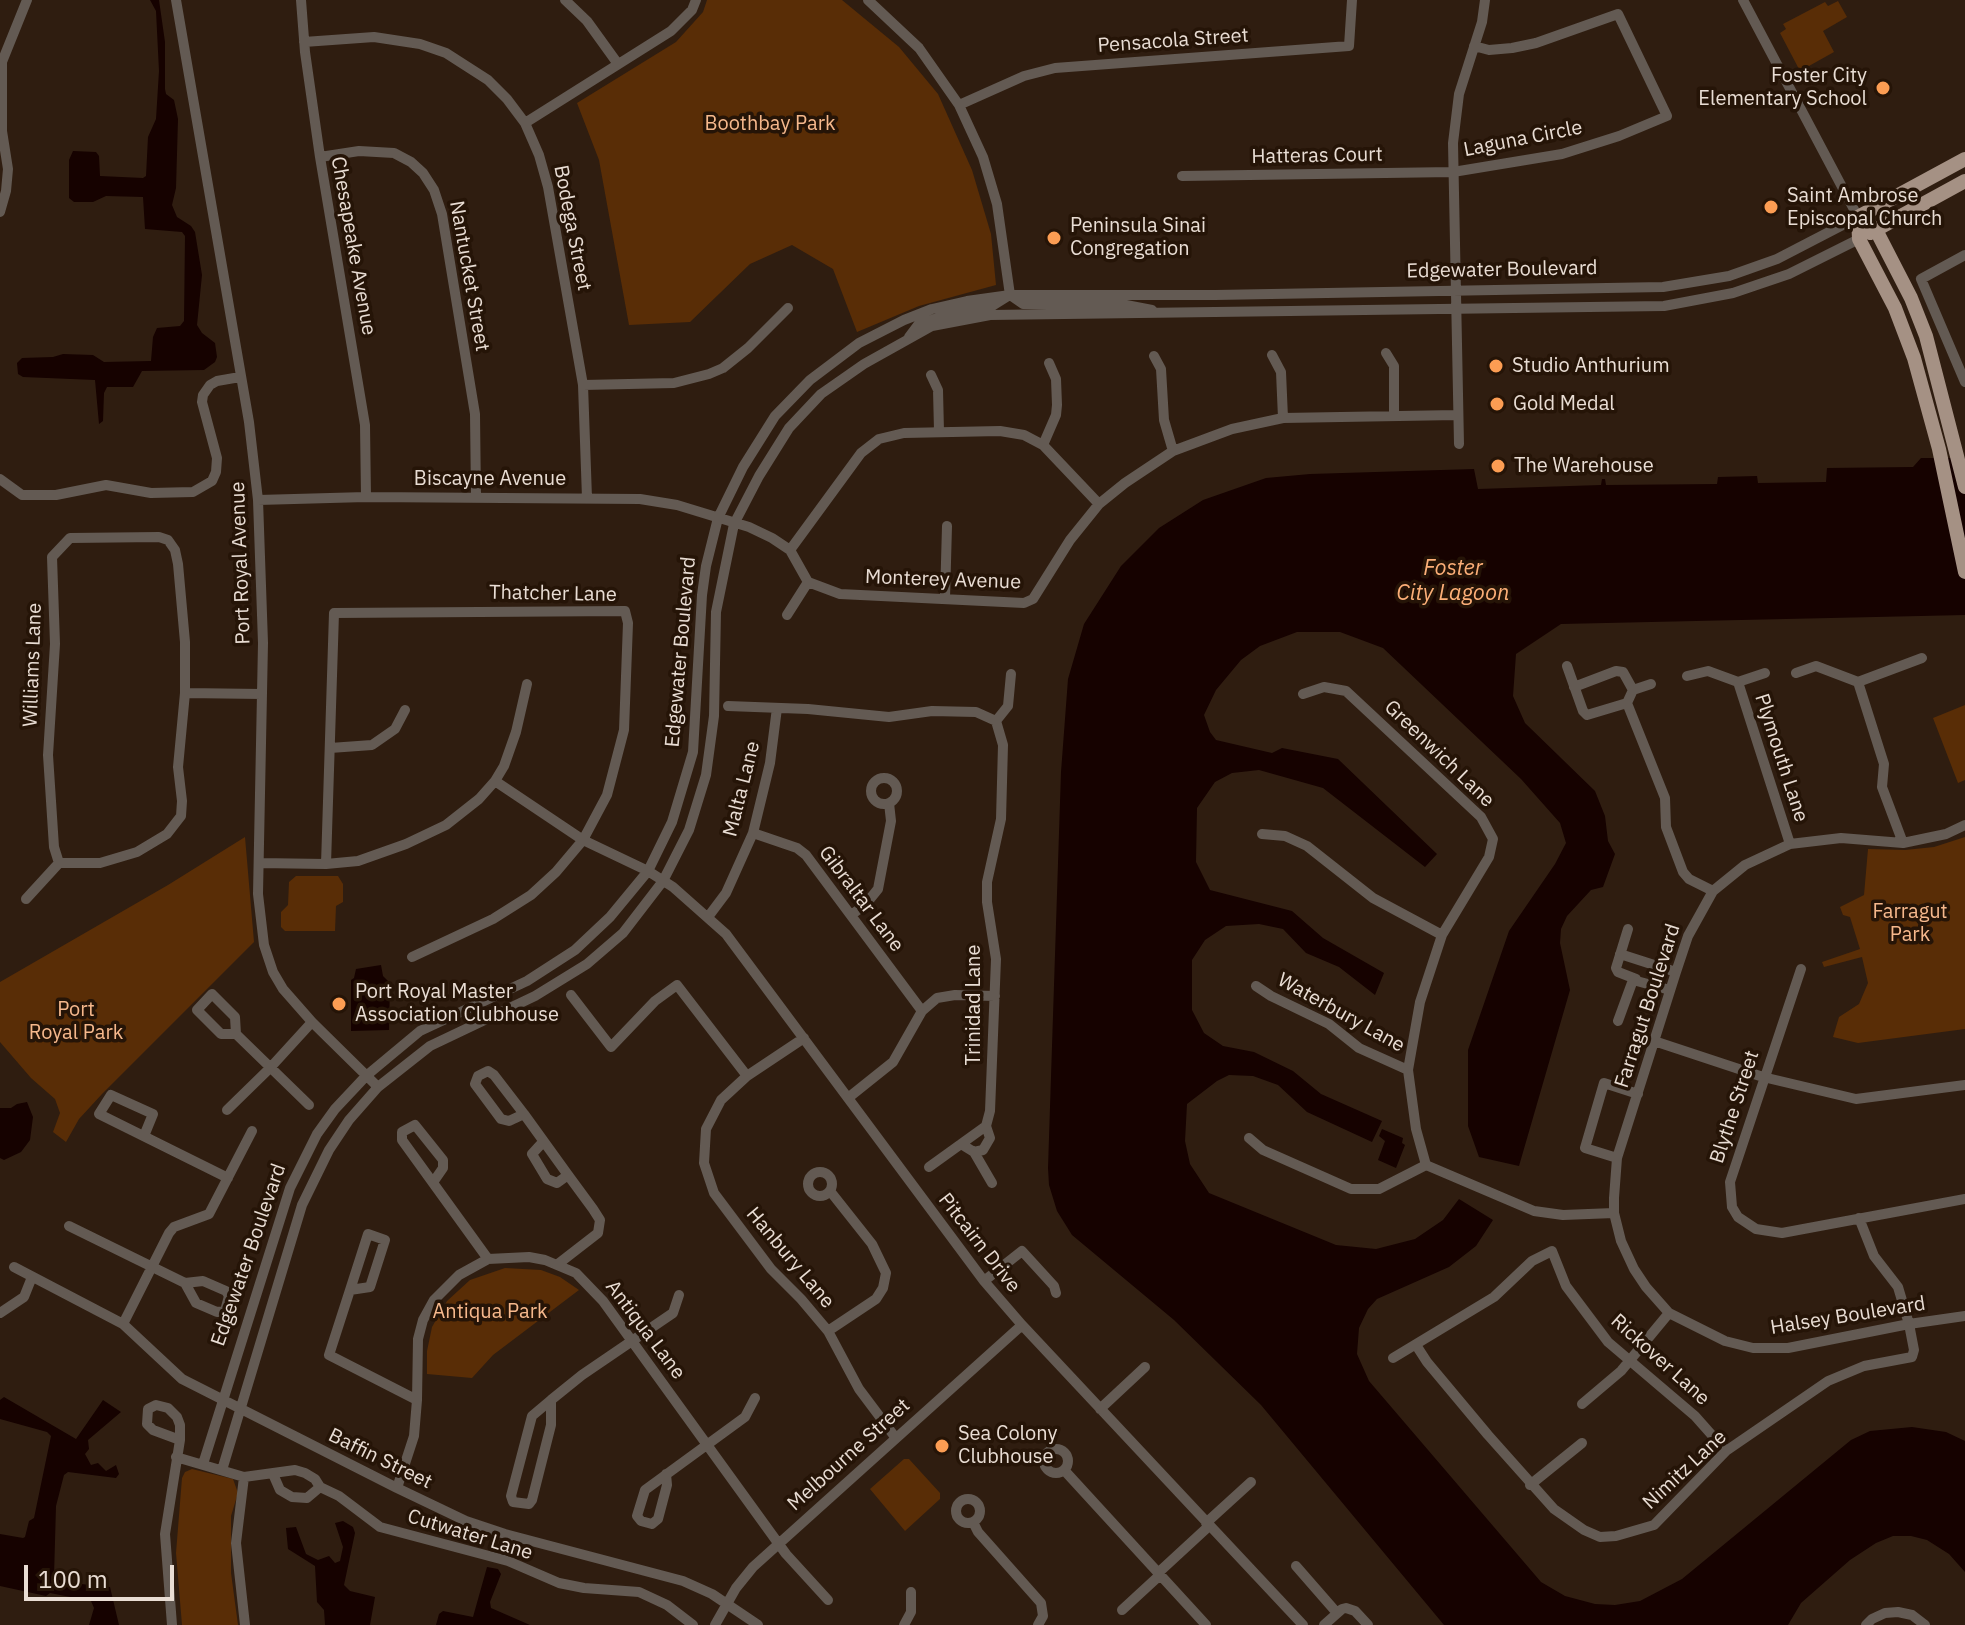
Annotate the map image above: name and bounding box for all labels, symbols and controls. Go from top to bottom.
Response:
street label: Pensacola Street [1097,24,1249,58]
place label: Foster City Elementary School [1698,64,1867,111]
marker: Foster City Elementary School [1874,79,1892,97]
park label: Boothbay Park [704,112,836,136]
street label: Laguna Circle [1462,116,1584,162]
street label: Hatteras Court [1251,143,1383,169]
street label: Chesapeake Avenue [325,155,381,337]
street label: Bodega Street [548,163,596,293]
place label: Saint Ambrose Episcopal Church [1787,184,1942,231]
marker: Saint Ambrose Episcopal Church [1762,198,1780,216]
street label: Nantucket Street [444,199,494,353]
place label: Peninsula Sinai Congregation [1070,214,1206,261]
marker: Peninsula Sinai Congregation [1045,229,1063,247]
street label: Edgewater Boulevard [1406,256,1598,284]
place label: Studio Anthurium [1512,354,1670,378]
marker: Studio Anthurium [1487,357,1505,375]
place label: Gold Medal [1513,392,1615,416]
marker: Gold Medal [1488,395,1506,413]
place label: The Warehouse [1514,454,1654,478]
marker: The Warehouse [1489,457,1507,475]
street label: Biscayne Avenue [414,467,566,491]
street label: Port Royal Avenue [226,481,256,645]
street label: Edgewater Boulevard [661,556,701,748]
water label: Foster City Lagoon [1397,556,1509,608]
street label: Monterey Avenue [864,565,1022,595]
street label: Thatcher Lane [489,581,617,607]
street label: Williams Lane [19,603,47,727]
street label: Plymouth Lane [1749,691,1813,825]
street label: Greenwich Lane [1379,695,1499,813]
street label: Malta Lane [719,739,765,839]
street label: Gibraltar Lane [813,841,909,957]
park label: Farragut Park [1872,900,1948,947]
street label: Farragut Boulevard [1610,921,1686,1091]
street label: Trinidad Lane [962,945,986,1065]
street label: Waterbury Lane [1273,968,1409,1058]
place label: Port Royal Master Association Clubhouse [355,980,559,1027]
marker: Port Royal Master Association Clubhouse [330,995,348,1013]
park label: Port Royal Park [29,998,123,1045]
street label: Blythe Street [1705,1048,1765,1166]
street label: Edgewater Boulevard [207,1161,291,1349]
street label: Pitcairn Drive [933,1188,1025,1298]
street label: Hanbury Lane [741,1203,839,1313]
street label: Antiqua Lane [600,1276,690,1384]
street label: Halsey Boulevard [1769,1292,1927,1340]
park label: Antiqua Park [432,1300,548,1324]
street label: Rickover Lane [1606,1309,1714,1411]
street label: Melbourne Street [783,1394,915,1516]
place label: Sea Colony Clubhouse [958,1422,1057,1469]
street label: Baffin Street [324,1424,436,1494]
street label: Nimitz Lane [1638,1425,1732,1515]
marker: Sea Colony Clubhouse [933,1437,951,1455]
street label: Cutwater Lane [404,1505,536,1565]
scale bar [28,1549,178,1599]
text: 100 m [38,1563,108,1595]

